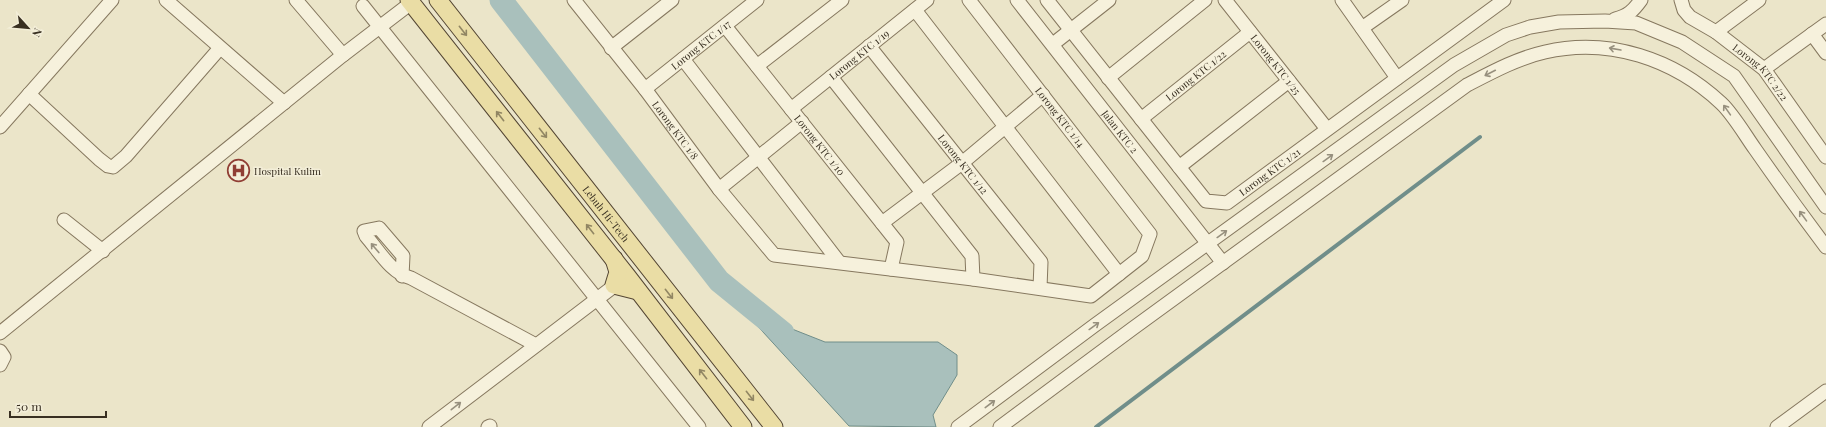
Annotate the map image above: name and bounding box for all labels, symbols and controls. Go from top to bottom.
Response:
north arrow [8,8,48,48]
street label: Lorong KTC 1/17 [668,17,733,73]
one-way arrow [458,25,467,36]
text: N [29,26,46,40]
street label: Lorong KTC 1/19 [826,26,892,83]
street label: Lorong KTC 1/25 [1248,31,1304,97]
street label: Lorong KTC 2/22 [1730,40,1791,104]
one-way arrow [1609,45,1622,53]
street label: Lorong KTC 1/22 [1163,47,1229,104]
one-way arrow [1484,70,1496,77]
street label: Lorong KTC 1/14 [1032,84,1088,150]
street label: Lorong KTC 1/8 [649,98,702,162]
one-way arrow [1723,105,1731,116]
street label: Jalan KTC 2 [1098,106,1141,156]
one-way arrow [496,110,505,121]
street label: Lorong KTC 1/10 [791,112,848,178]
one-way arrow [539,127,547,138]
street label: Lorong KTC 1/12 [935,131,991,197]
street label: Lorong KTC 1/21 [1236,145,1303,199]
one-way arrow [1322,154,1333,162]
hospital icon: Hospital Kulim [226,158,252,184]
place label: Hospital Kulim [254,164,321,178]
street label: Lebuh Hi-Tech [580,183,633,245]
one-way arrow [1799,210,1807,221]
one-way arrow [585,223,594,234]
one-way arrow [1217,230,1228,238]
one-way arrow [371,242,380,253]
one-way arrow [665,288,674,299]
one-way arrow [1088,322,1099,330]
one-way arrow [698,369,707,380]
one-way arrow [745,391,754,402]
scale bar [10,393,106,419]
text: 50 m [16,398,42,414]
one-way arrow [984,399,995,408]
one-way arrow [451,401,462,410]

